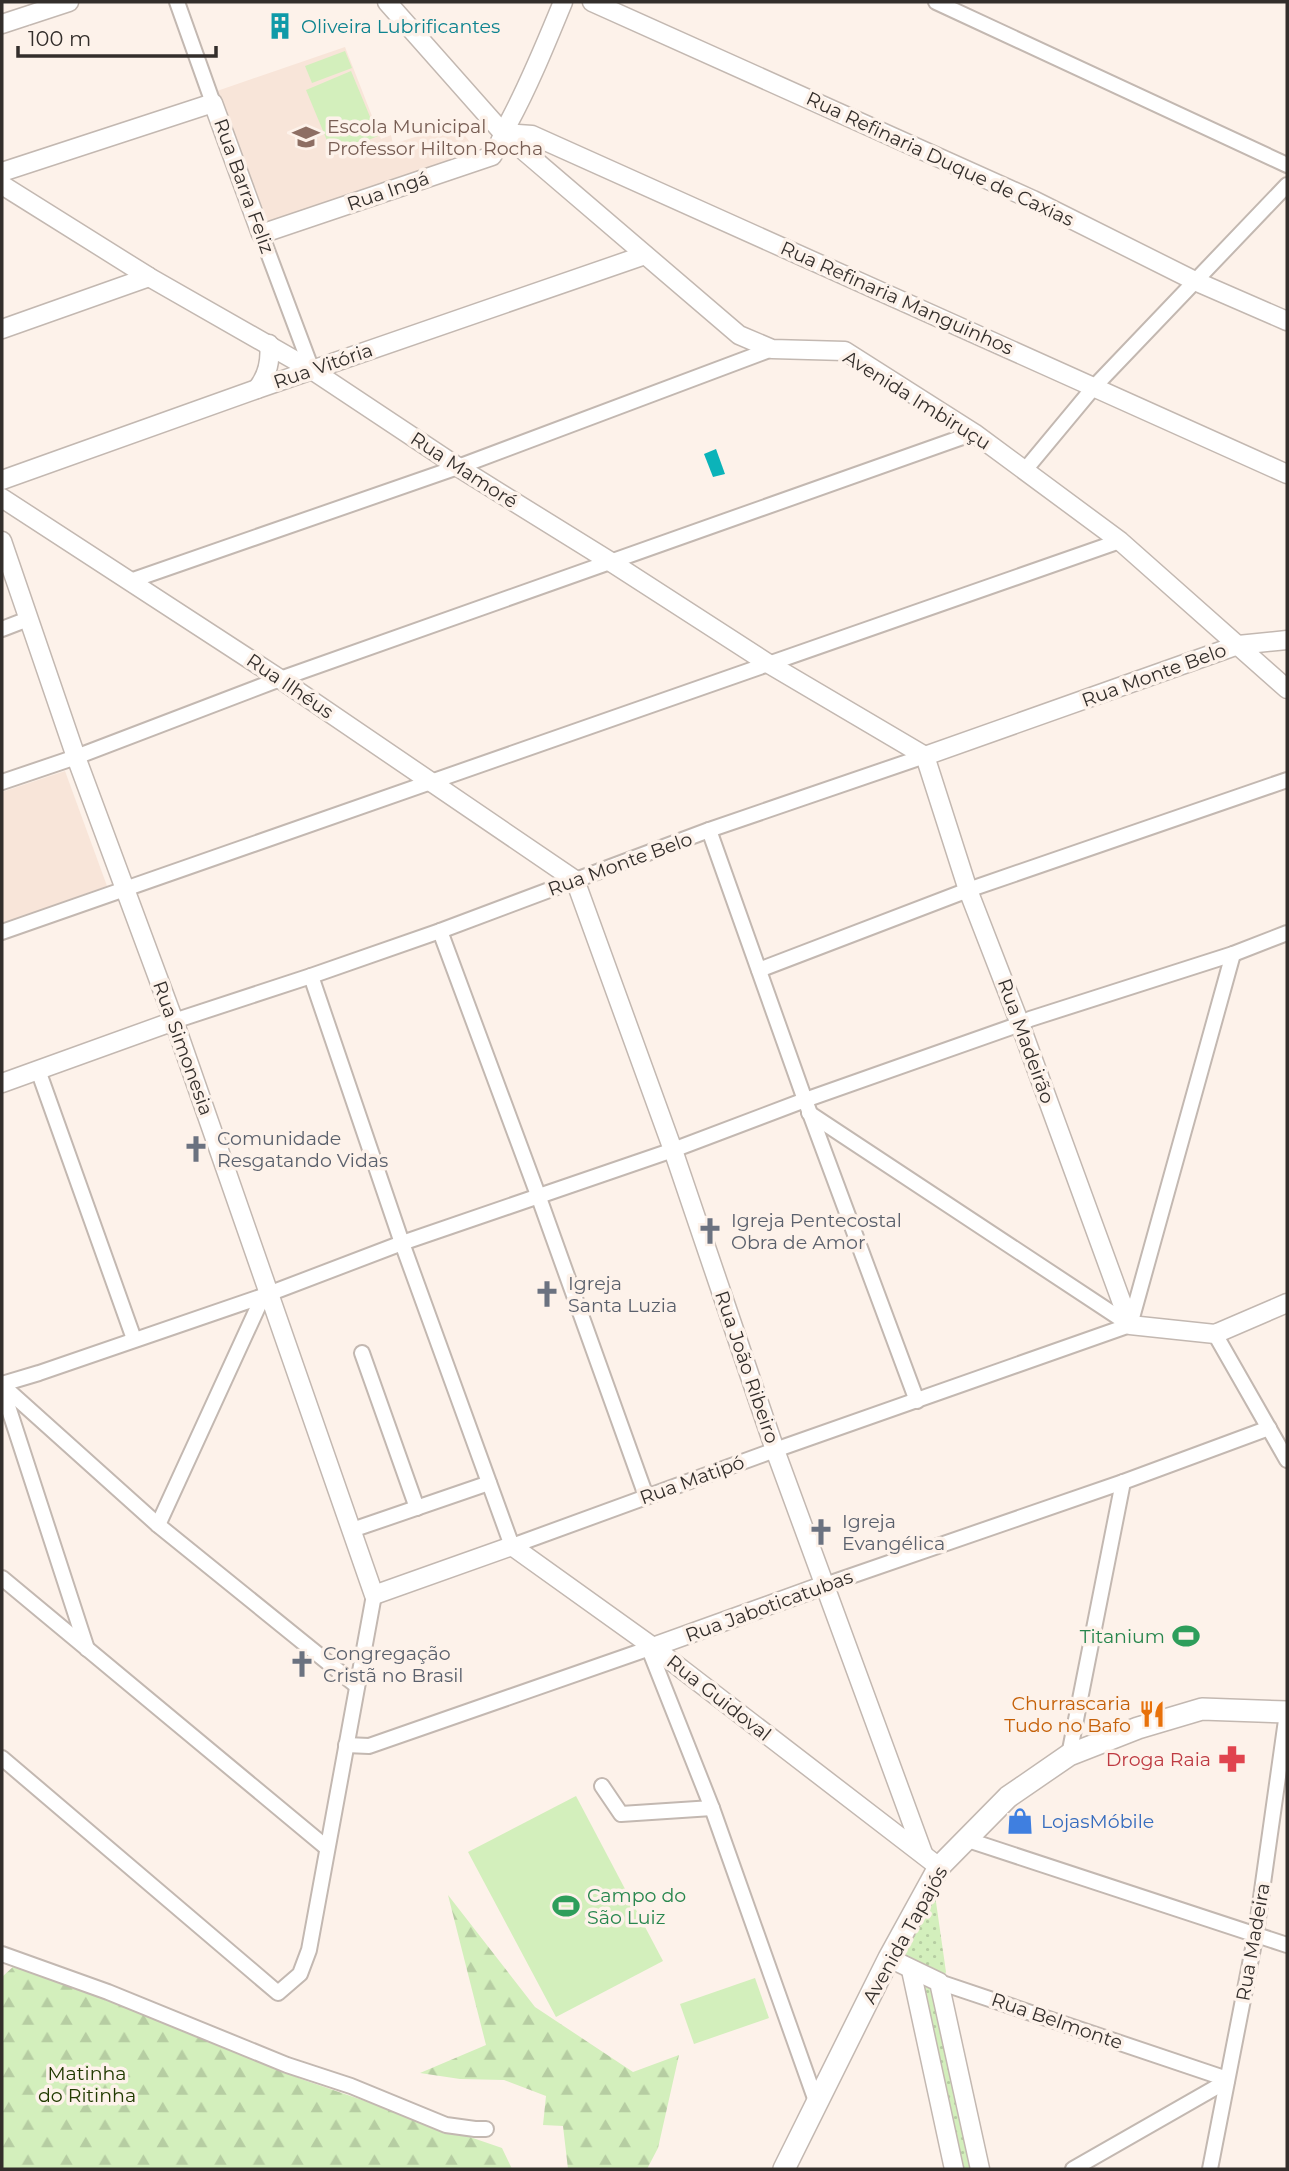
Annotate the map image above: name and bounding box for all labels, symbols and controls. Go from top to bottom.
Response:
building icon: Oliveira Lubrificantes [265,11,295,41]
scale bar [18,14,215,58]
place label: Oliveira Lubrificantes [301,15,500,38]
text: 100 m [28,26,91,51]
street label: Rua Refinaria Duque de Caxias [803,87,1077,231]
street label: Rua Barra Feliz [209,115,279,257]
place label: Escola Municipal Professor Hilton Rocha [327,115,543,160]
school or university icon: Escola Municipal Professor Hilton Rocha [291,122,321,152]
street label: Rua Ingá [344,166,432,216]
street label: Rua Refinaria Manguinhos [777,236,1017,360]
street label: Rua Vitória [270,338,376,394]
street label: Avenida Imbiruçu [839,345,995,455]
street label: Rua Mamoré [406,427,522,513]
street label: Rua Monte Belo [1079,638,1230,712]
street label: Rua Ilhéus [242,649,338,723]
street label: Rua Monte Belo [545,827,696,901]
street label: Rua Madeirão [993,975,1059,1107]
street label: Rua Simonesia [148,978,218,1118]
place label: Comunidade Resgatando Vidas [217,1127,388,1172]
church icon: Comunidade Resgatando Vidas [181,1134,211,1164]
place label: Igreja Pentecostal Obra de Amor [731,1209,902,1254]
church icon: Igreja Pentecostal Obra de Amor [695,1216,725,1246]
place label: Igreja Santa Luzia [568,1272,677,1317]
church icon: Igreja Santa Luzia [532,1279,562,1309]
street label: Rua João Ribeiro [710,1288,784,1446]
street label: Rua Matipó [637,1450,748,1510]
place label: Igreja Evangélica [842,1510,945,1555]
church icon: Igreja Evangélica [806,1517,836,1547]
street label: Rua Jaboticatubas [682,1565,856,1647]
sports icon: Titanium [1171,1621,1201,1651]
place label: Titanium [1080,1625,1165,1648]
place label: Congregação Cristã no Brasil [323,1642,463,1687]
church icon: Congregação Cristã no Brasil [287,1649,317,1679]
street label: Rua Guidoval [662,1650,776,1746]
place label: Churrascaria Tudo no Bafo [1004,1692,1131,1737]
restaurant icon: Churrascaria Tudo no Bafo [1137,1699,1167,1729]
pharmacy icon: Droga Raia [1217,1744,1247,1774]
place label: Droga Raia [1106,1748,1211,1771]
shop icon: LojasMóbile [1005,1806,1035,1836]
place label: LojasMóbile [1041,1810,1154,1833]
street label: Avenida Tapajós [858,1862,952,2008]
street label: Rua Madeira [1231,1881,1275,2003]
place label: Campo do São Luiz [587,1884,686,1929]
sports icon: Campo do São Luiz [551,1891,581,1921]
street label: Rua Belmonte [988,1988,1126,2054]
park label: Matinha do Ritinha [38,2062,136,2107]

